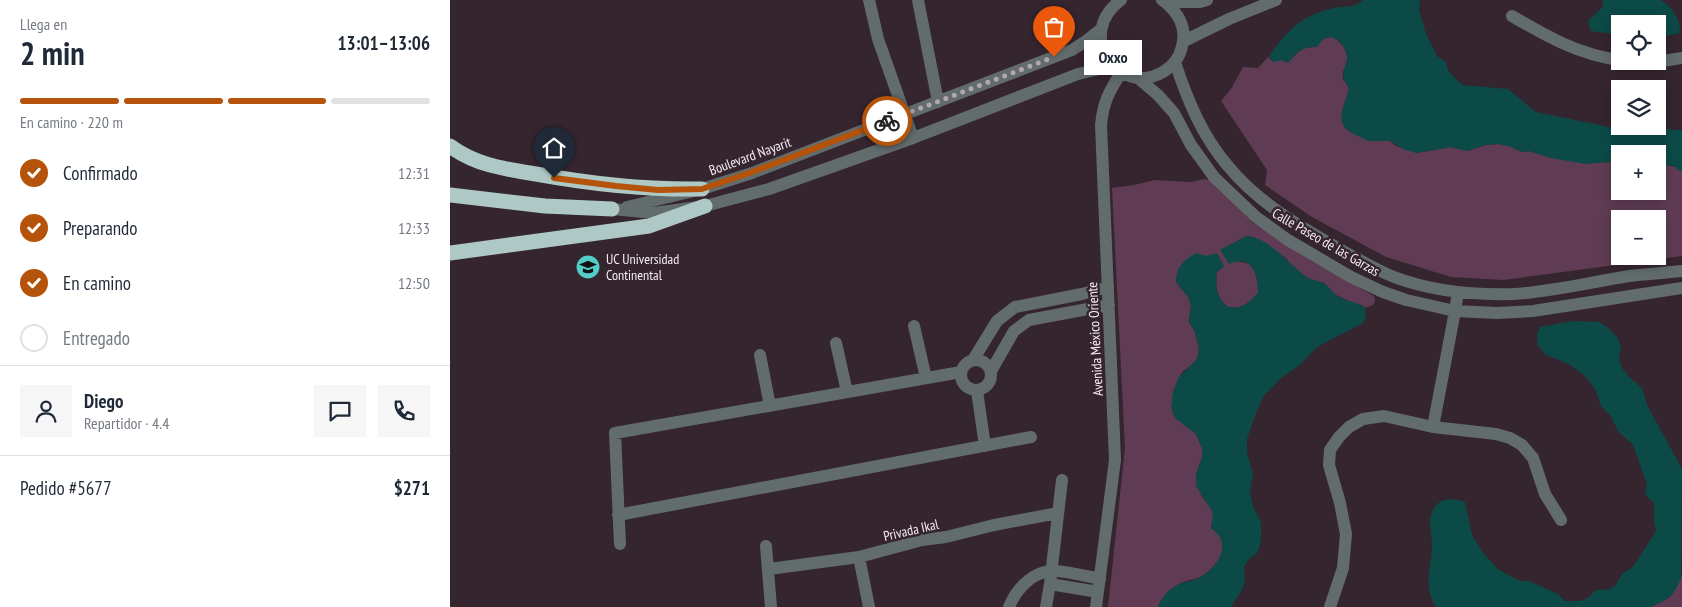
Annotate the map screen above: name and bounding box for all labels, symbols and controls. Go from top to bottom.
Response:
pin [1033,6,1075,57]
icon: bag [1040,13,1068,41]
text: Llega en [20,14,67,34]
map controls [1611,15,1666,265]
button: locate [1611,15,1666,70]
text: 13:01–13:06 [337,31,430,55]
text: 2 min [20,32,85,74]
callout: Oxxo [1084,40,1142,74]
text: Oxxo [1098,47,1128,67]
button: layers [1611,80,1666,135]
courier [862,96,912,146]
icon: bike [873,107,901,135]
text: En camino · 220 m [20,112,123,132]
pin [533,127,575,178]
street label: Boulevard Nayarit [706,133,794,179]
icon: home [540,134,568,162]
button: + [1611,145,1666,200]
icon: check [20,159,48,187]
text: Confirmado [63,161,138,185]
text: 12:31 [398,163,430,183]
street label: Calle Paseo de las Garzas [1269,204,1383,280]
button: − [1611,210,1666,265]
icon: check [20,214,48,242]
text: Preparando [63,216,138,240]
text: 12:33 [398,218,430,238]
place label: UC Universidad Continental [606,250,679,284]
school or university icon: UC Universidad Continental [575,254,601,280]
icon: check [20,269,48,297]
text: En camino [63,271,131,295]
text: 12:50 [398,273,430,293]
street label: Avenida México Oriente [1083,281,1107,397]
text: Entregado [63,326,130,350]
button: person [20,385,72,437]
button: chat [314,385,366,437]
button: phone [378,385,430,437]
text: Diego [84,389,123,413]
text: Repartidor · 4.4 [84,413,169,433]
text: Pedido #5677 [20,476,111,500]
text: $271 [394,476,430,500]
street label: Privada Ikal [882,515,941,545]

